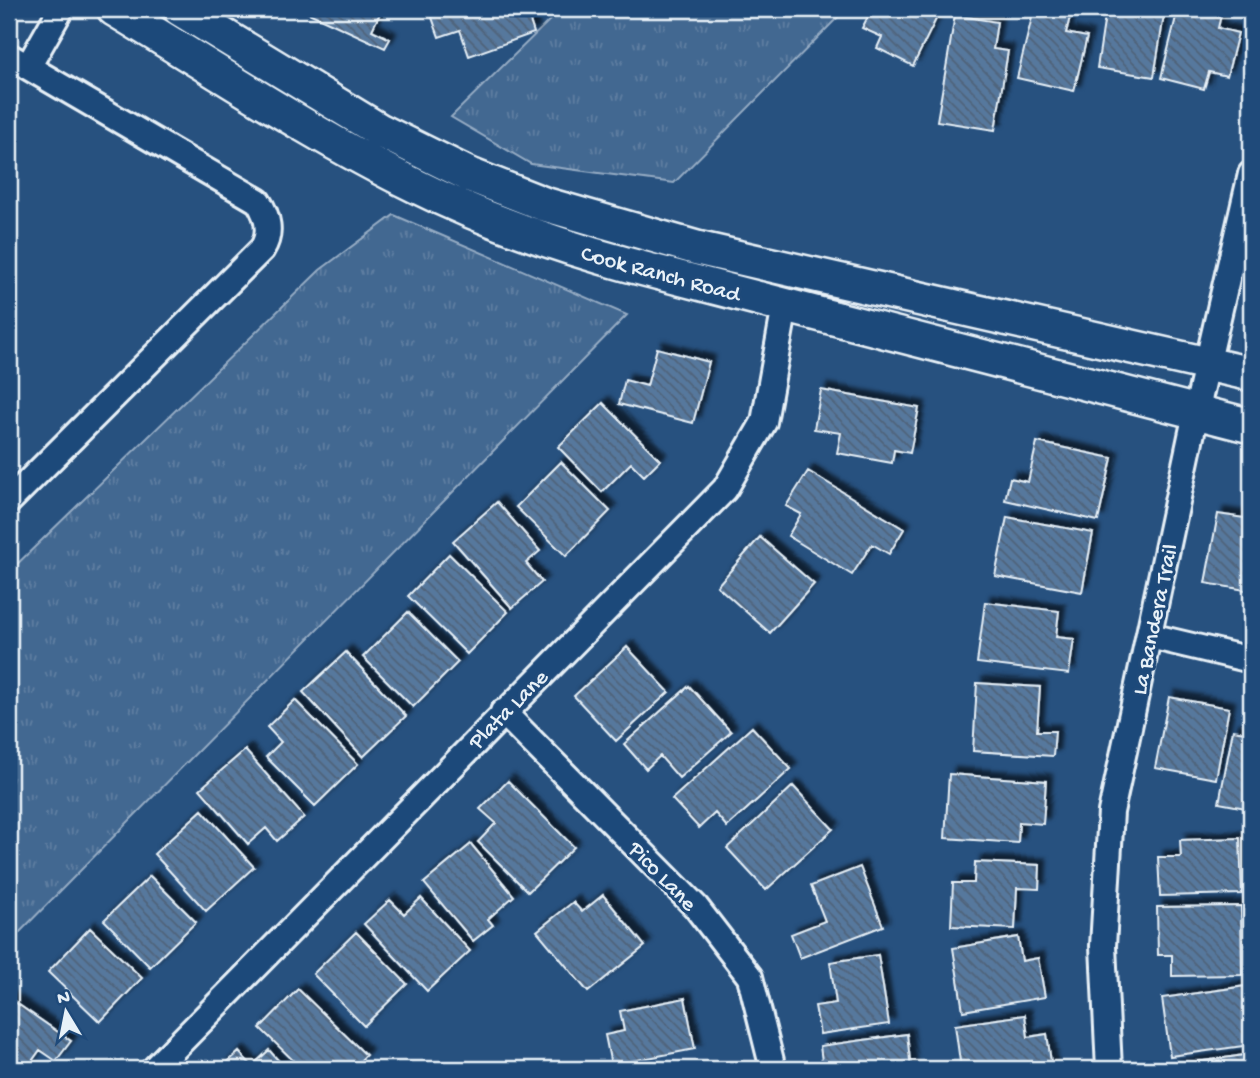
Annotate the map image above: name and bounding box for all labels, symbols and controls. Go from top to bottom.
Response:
street label: Cook Ranch Road [578,241,744,310]
street label: La Bandera Trail [1127,542,1186,698]
street label: Plata Lane [463,664,556,757]
street label: Pico Lane [621,836,702,919]
north arrow [32,976,102,1046]
text: N [56,986,72,1011]

